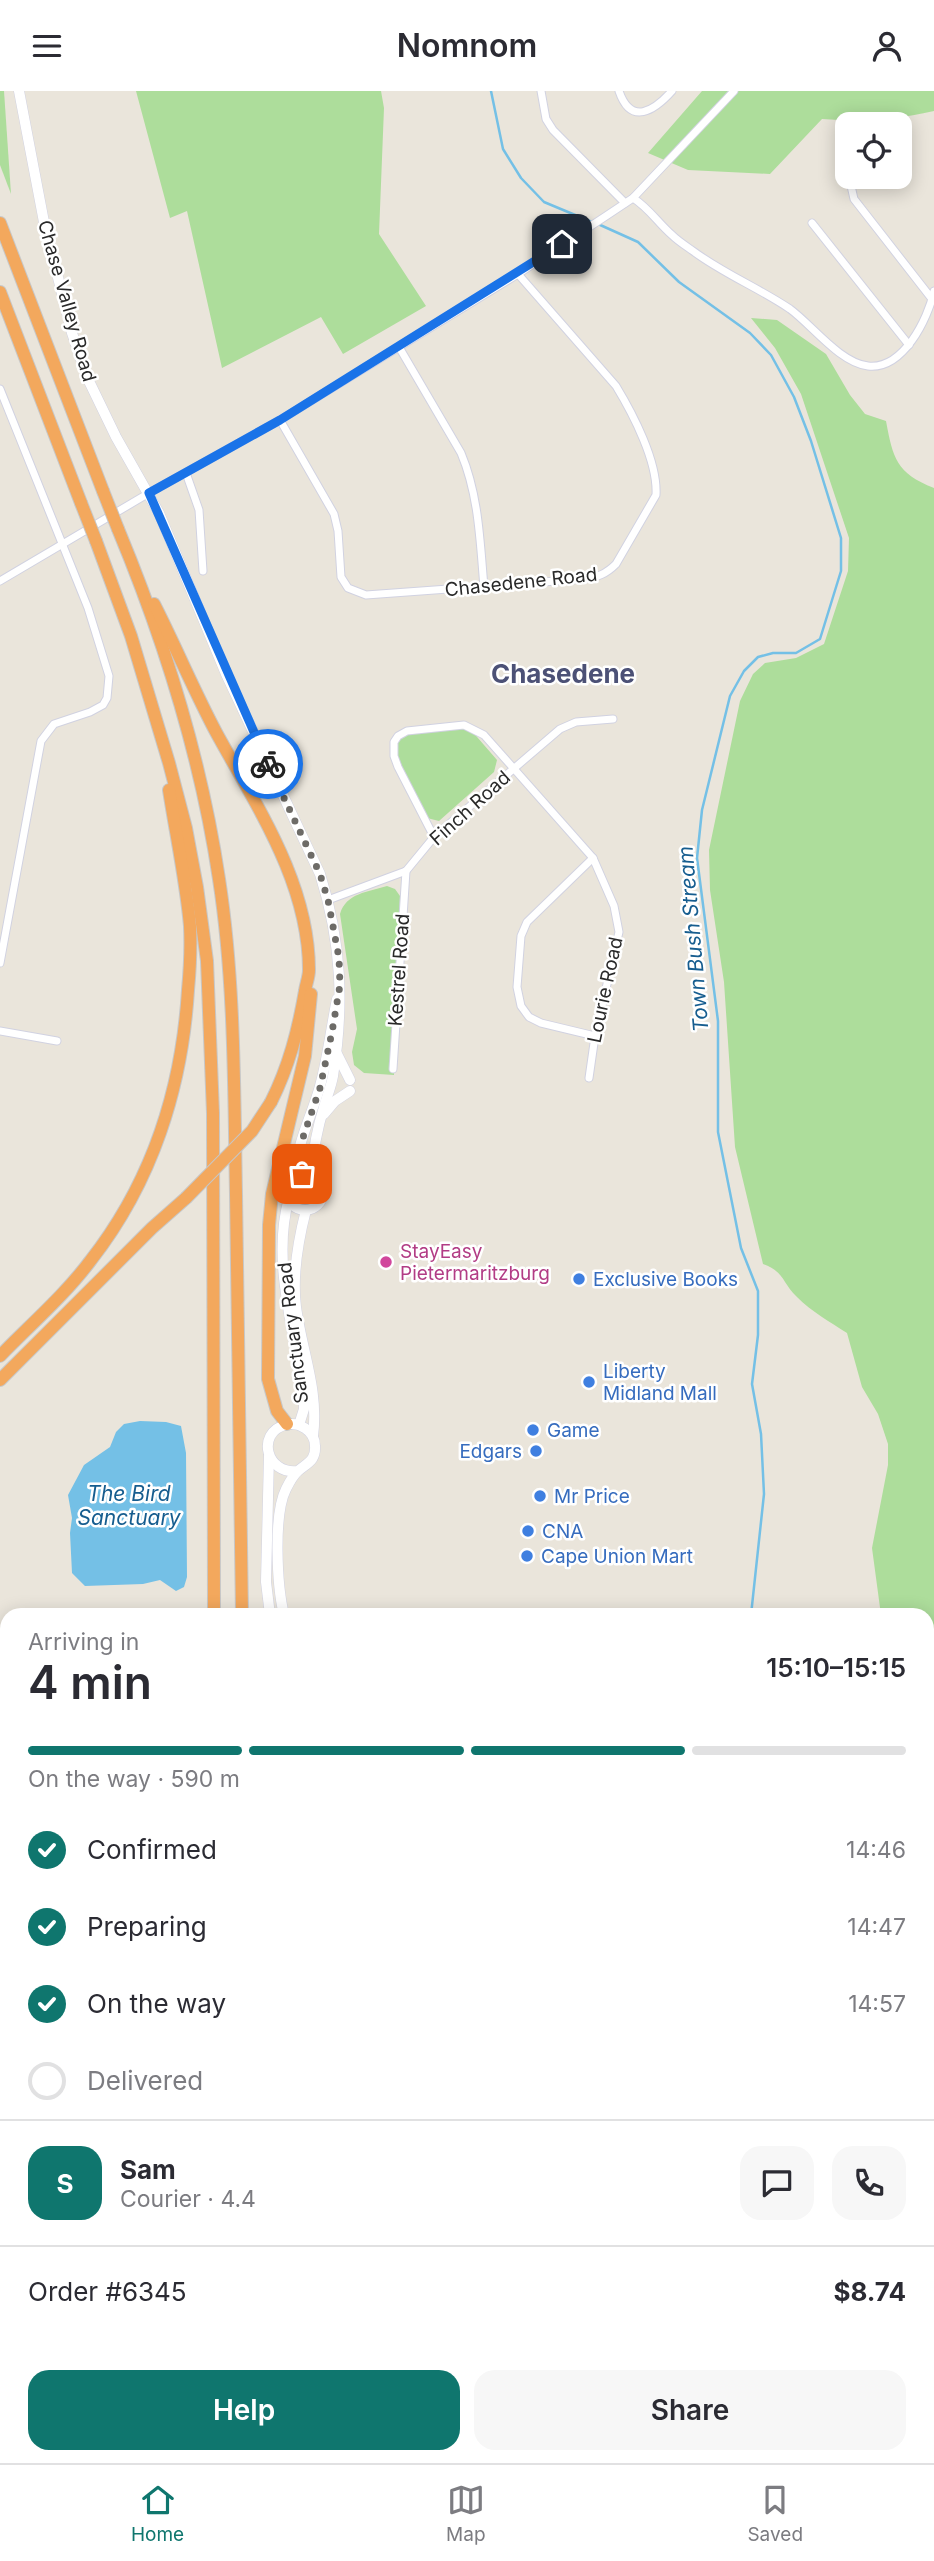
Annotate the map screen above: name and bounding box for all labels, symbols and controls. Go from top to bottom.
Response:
text: Nomnom [397,26,537,65]
icon: menu [28,27,66,65]
icon: person [868,27,906,65]
map controls [835,112,912,189]
button: locate [835,112,912,189]
pin [532,214,592,274]
street label: Chase Valley Road [33,218,101,384]
icon: home [543,225,581,263]
street label: Chasedene Road [444,563,598,601]
district label: Chasedene [491,658,635,689]
courier [233,729,303,799]
icon: bike [249,745,287,783]
street label: Finch Road [425,766,515,850]
water label: Town Bush Stream [672,845,714,1033]
street label: Kestrel Road [384,913,414,1027]
street label: Lourie Road [583,935,627,1045]
pin [272,1144,332,1204]
icon: bag [283,1155,321,1193]
place label: StayEasy Pietermaritzburg [400,1240,550,1285]
marker: StayEasy Pietermaritzburg [378,1254,394,1270]
street label: Sanctuary Road [273,1261,313,1405]
place label: Exclusive Books [593,1268,738,1291]
marker: Exclusive Books [571,1271,587,1287]
place label: Liberty Midland Mall [603,1360,717,1405]
marker: Liberty Midland Mall [581,1374,597,1390]
place label: Game [547,1419,600,1442]
marker: Game [525,1422,541,1438]
place label: Edgars [459,1440,522,1463]
marker: Edgars [528,1443,544,1459]
water label: The Bird Sanctuary [77,1481,182,1530]
place label: Mr Price [554,1485,630,1508]
marker: Mr Price [532,1488,548,1504]
place label: CNA [542,1520,583,1543]
marker: CNA [520,1523,536,1539]
place label: Cape Union Mart [541,1545,693,1568]
marker: Cape Union Mart [519,1548,535,1564]
text: Arriving in [28,1628,139,1656]
text: 15:10–15:15 [766,1652,906,1683]
text: 4 min [28,1654,152,1710]
text: On the way · 590 m [28,1765,240,1793]
icon: check [28,1831,66,1869]
text: Confirmed [87,1834,217,1865]
text: 14:46 [846,1836,906,1864]
icon: check [28,1908,66,1946]
text: Preparing [87,1911,207,1942]
text: 14:47 [847,1913,906,1941]
icon: check [28,1985,66,2023]
text: On the way [87,1988,226,2019]
text: 14:57 [848,1990,906,2018]
text: Delivered [87,2065,203,2096]
button: chat [740,2146,814,2220]
button: phone [832,2146,906,2220]
text: Sam [120,2154,176,2185]
text: S [56,2168,74,2199]
text: Courier · 4.4 [120,2185,256,2213]
text: Order #6345 [28,2276,187,2307]
text: $8.74 [833,2276,906,2307]
button: Help [28,2370,460,2450]
button: Share [474,2370,906,2450]
tab: Home [131,2481,184,2546]
tab: Map [446,2481,486,2546]
tab: Saved [747,2481,803,2546]

